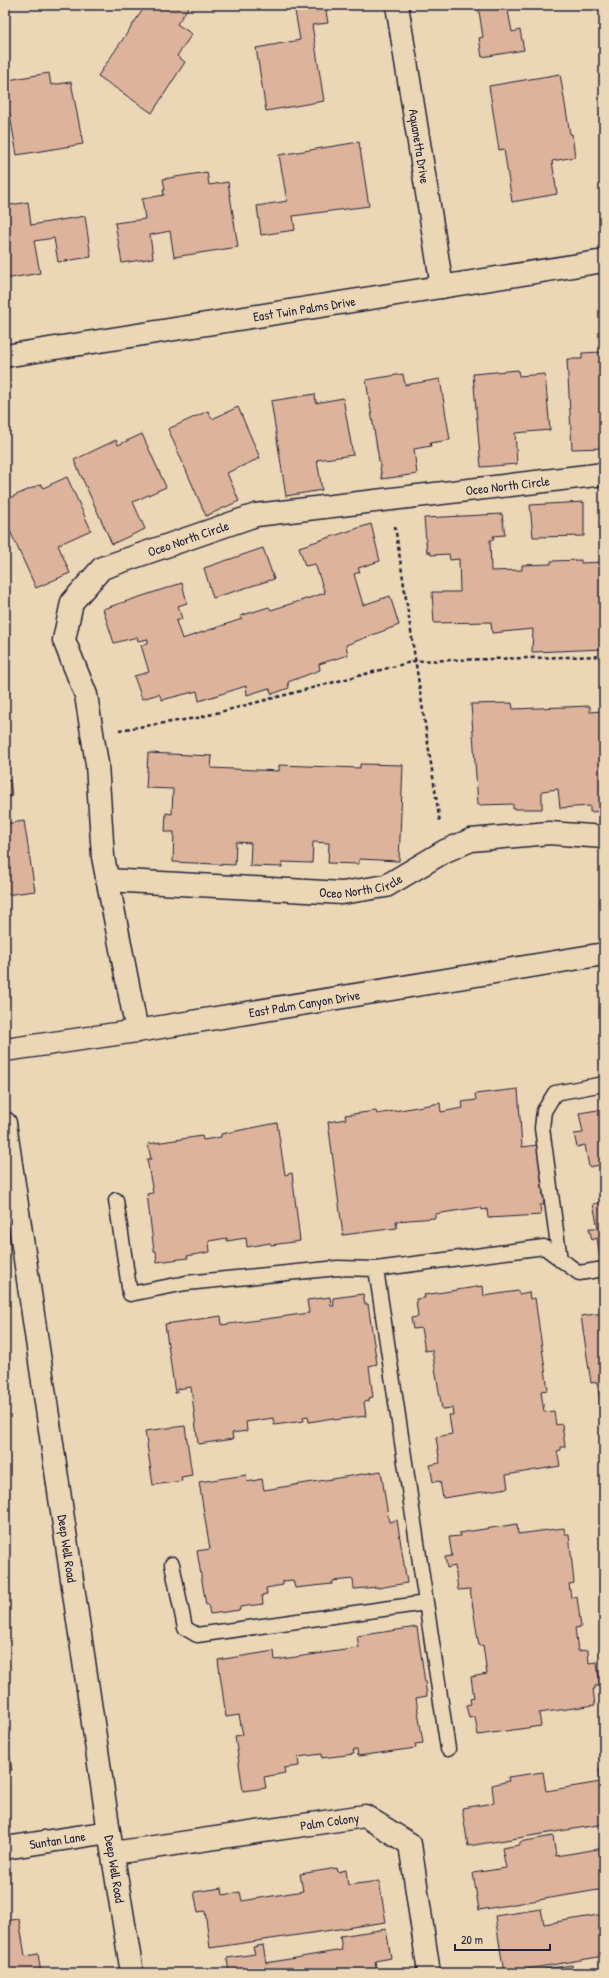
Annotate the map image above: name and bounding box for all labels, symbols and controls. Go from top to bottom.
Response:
street label: Aquanetta Drive [405,108,434,185]
street label: East Twin Palms Drive [252,292,357,326]
street label: Oceo North Circle [465,471,551,499]
street label: Oceo North Circle [145,516,231,561]
street label: Oceo North Circle [319,869,406,902]
street label: East Palm Canyon Drive [247,985,361,1021]
street label: Deep Well Road [54,1513,81,1584]
street label: Palm Colony [299,1808,361,1834]
street label: Suntan Lane [28,1827,87,1853]
street label: Deep Well Road [101,1834,129,1904]
scale bar [455,1926,550,1952]
text: 20 m [461,1931,483,1948]

